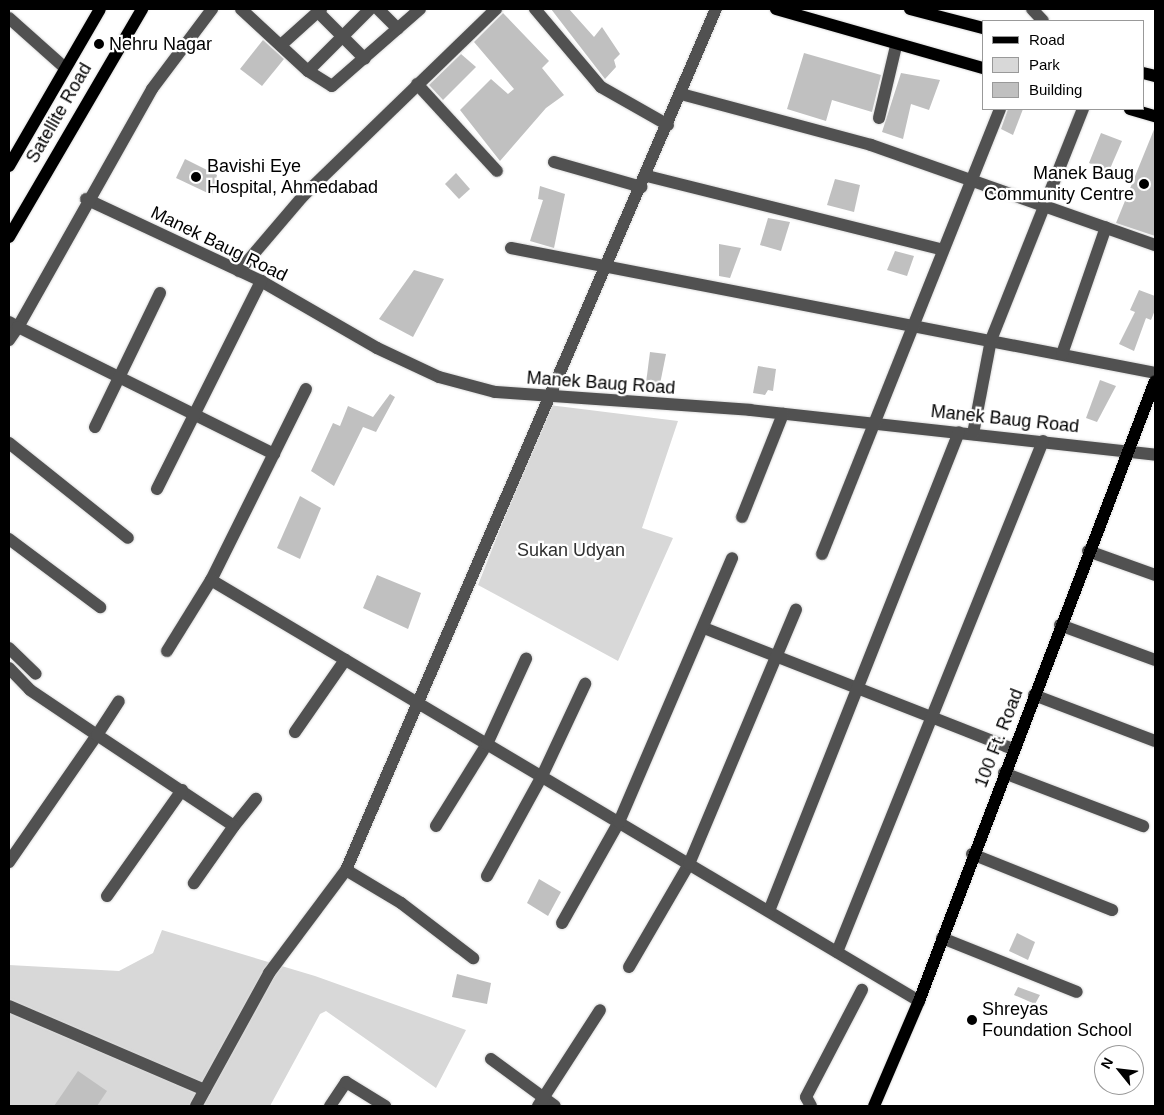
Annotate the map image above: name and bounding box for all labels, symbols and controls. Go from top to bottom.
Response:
legend [982,20,1144,110]
text: Road [1029,31,1065,48]
place label: Nehru Nagar [109,33,212,55]
marker: Nehru Nagar [93,38,105,50]
text: Park [1029,56,1060,73]
street label: Satellite Road [22,59,96,167]
text: Building [1029,81,1082,98]
place label: Bavishi Eye Hospital, Ahmedabad [207,156,379,198]
place label: Manek Baug Community Centre [984,163,1134,205]
marker: Bavishi Eye Hospital, Ahmedabad [189,170,203,184]
marker: Manek Baug Community Centre [1138,178,1150,190]
street label: Manek Baug Road [147,202,291,286]
street label: Manek Baug Road [526,367,676,399]
street label: Manek Baug Road [930,400,1080,438]
park label: Sukan Udyan [517,539,625,561]
street label: 100 Ft. Road [970,686,1028,790]
place label: Shreyas Foundation School [982,999,1132,1042]
marker: Shreyas Foundation School [966,1014,978,1026]
north arrow [1094,1045,1144,1095]
text: N [1097,1055,1116,1072]

